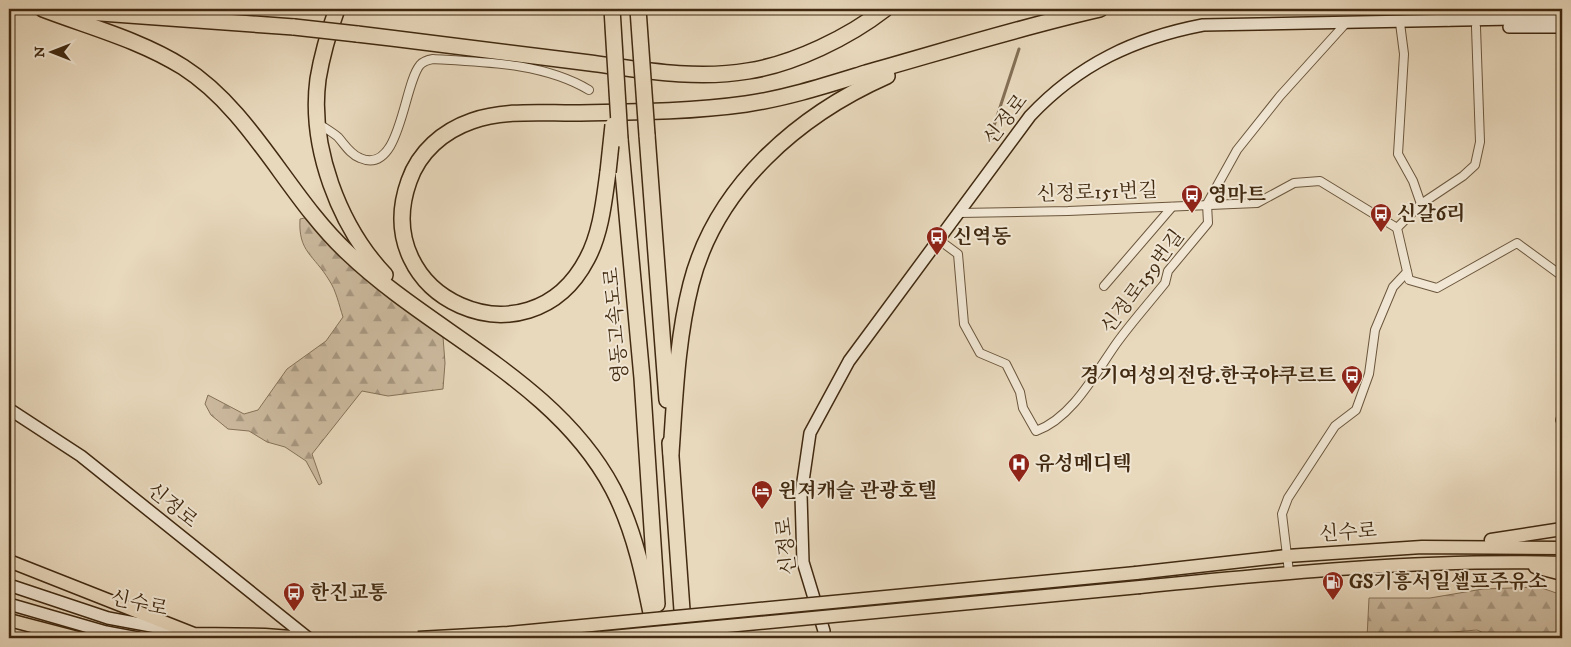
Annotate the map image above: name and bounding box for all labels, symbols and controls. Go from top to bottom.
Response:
north arrow [28,28,78,78]
text: N [31,46,49,58]
street label: 신정로 [978,89,1034,151]
street label: 신정로151번길 [1036,178,1158,208]
bus stop icon: 영마트 [1180,183,1204,214]
place label: 영마트 [1208,183,1266,208]
bus stop icon: 신갈6리 [1369,202,1393,233]
place label: 신갈6리 [1397,202,1465,227]
bus stop icon: 신역동 [925,225,949,256]
place label: 신역동 [953,225,1012,250]
street label: 신정로159번길 [1096,225,1190,339]
street label: 영동고속도로 [599,266,635,384]
place label: 경기여성의전당.한국야쿠르트 [1080,364,1336,389]
bus stop icon: 경기여성의전당.한국야쿠르트 [1340,364,1364,395]
hospital icon: 유성메디텍 [1007,452,1031,483]
place label: 유성메디텍 [1035,452,1132,477]
street label: 신정로 [142,478,202,534]
hotel icon: 윈져캐슬 관광호텔 [750,479,774,510]
place label: 윈져캐슬 관광호텔 [778,479,937,504]
street label: 신정로 [772,516,802,576]
street label: 신수로 [1318,519,1378,547]
fuel station icon: GS기흥서일셀프주유소 [1321,570,1345,601]
place label: GS기흥서일셀프주유소 [1349,570,1547,595]
bus stop icon: 한진교통 [282,581,306,612]
place label: 한진교통 [310,581,388,606]
street label: 신수로 [108,586,170,622]

